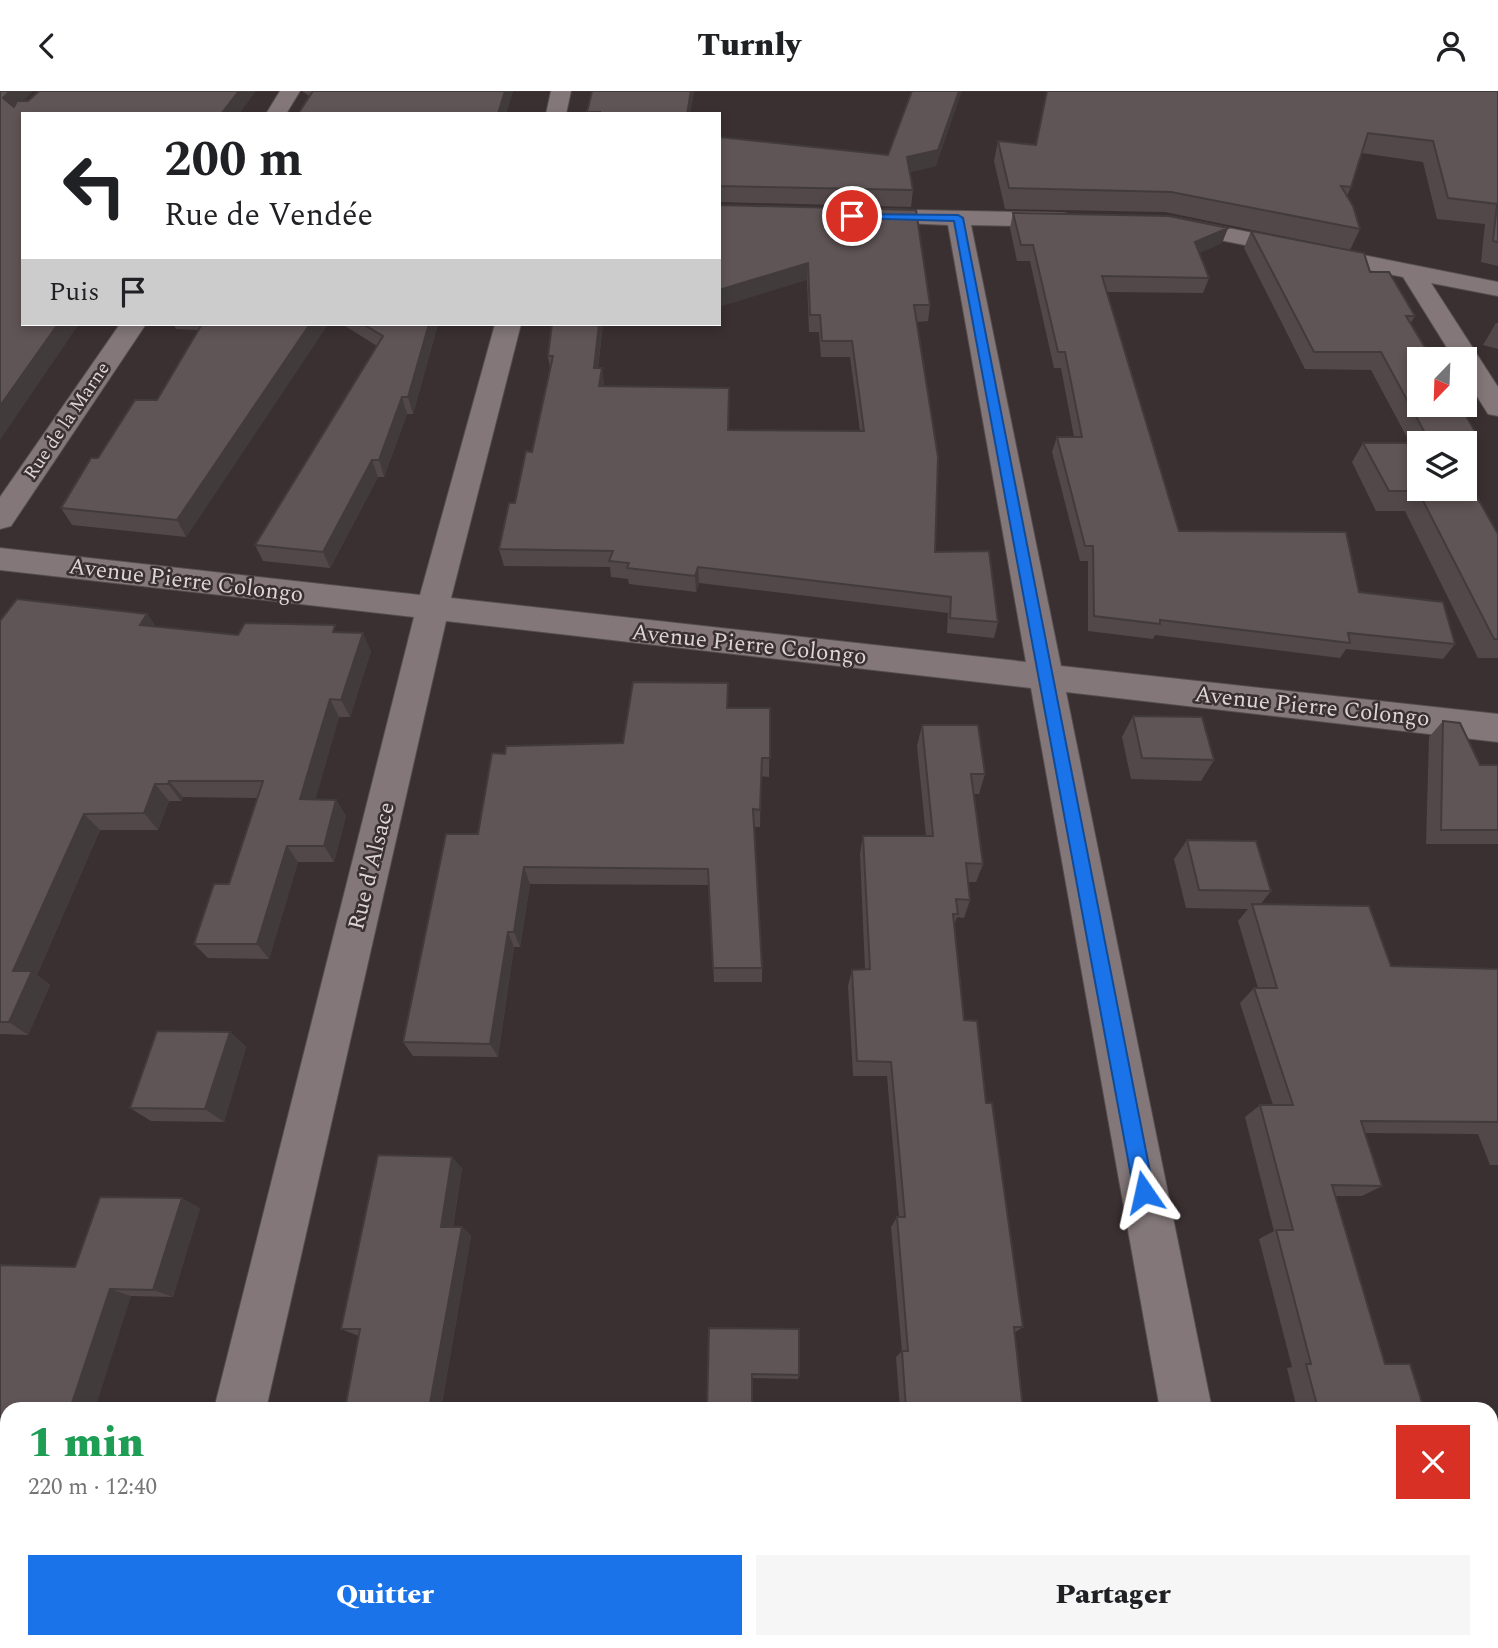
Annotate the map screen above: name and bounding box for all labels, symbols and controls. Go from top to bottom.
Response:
text: Turnly [697,21,801,70]
icon: back [28,27,66,65]
icon: person [1432,27,1470,65]
text: 200 m [164,123,303,198]
icon: left [49,140,140,231]
pin [822,186,882,246]
text: Rue de Vendée [164,191,373,240]
icon: arrive [833,197,871,235]
text: Puis [49,272,100,312]
icon: arrive [114,273,152,311]
north arrow [1407,347,1477,417]
map controls [1407,347,1477,501]
street label: Rue de la Marne [17,356,117,486]
button: layers [1407,431,1477,501]
street label: Avenue Pierre Colongo [67,549,305,613]
street label: Avenue Pierre Colongo [630,615,868,675]
street label: Avenue Pierre Colongo [1193,677,1431,737]
street label: Rue d'Alsace [339,798,405,934]
position arrow [1107,1155,1181,1229]
text: 1 min [28,1412,144,1475]
button: close [1396,1425,1470,1499]
text: 220 m · 12:40 [28,1470,157,1505]
button: Quitter [28,1555,742,1635]
button: Partager [756,1555,1470,1635]

